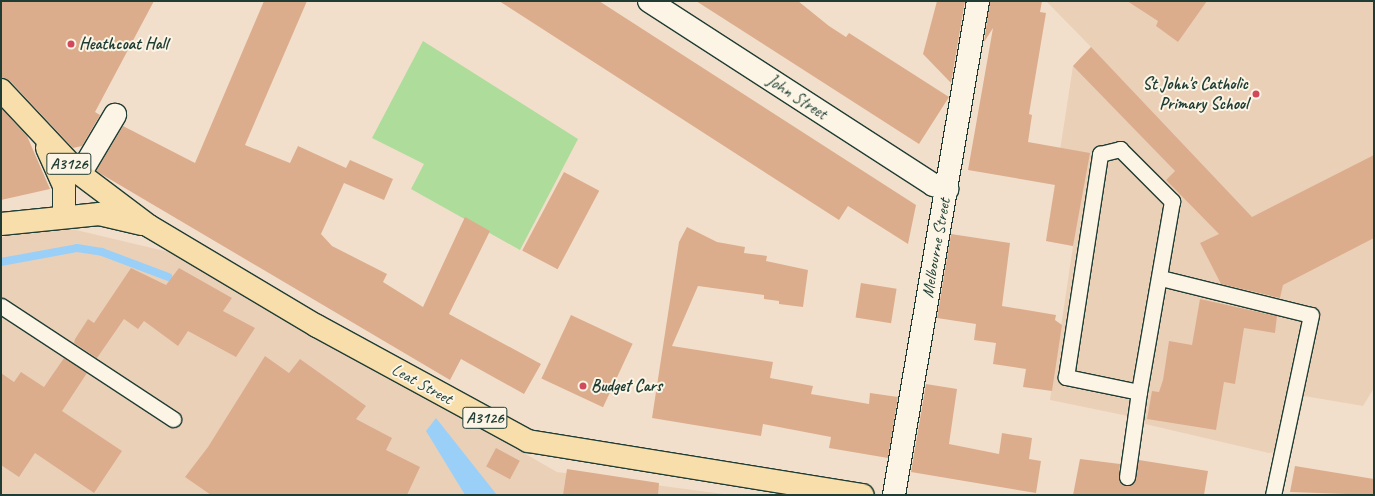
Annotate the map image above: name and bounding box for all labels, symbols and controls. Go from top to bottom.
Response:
place label: Heathcoat Hall [79,34,168,54]
marker: Heathcoat Hall [66,39,76,49]
street label: John Street [763,70,831,124]
place label: St John's Catholic Primary School [1142,74,1248,114]
marker: St John's Catholic Primary School [1251,89,1261,99]
road number: A3126 [46,150,92,178]
street label: Melbourne Street [917,197,955,299]
street label: Leat Street [388,359,456,409]
place label: Budget Cars [591,376,662,396]
marker: Budget Cars [578,381,588,391]
road number: A3126 [462,404,508,432]

